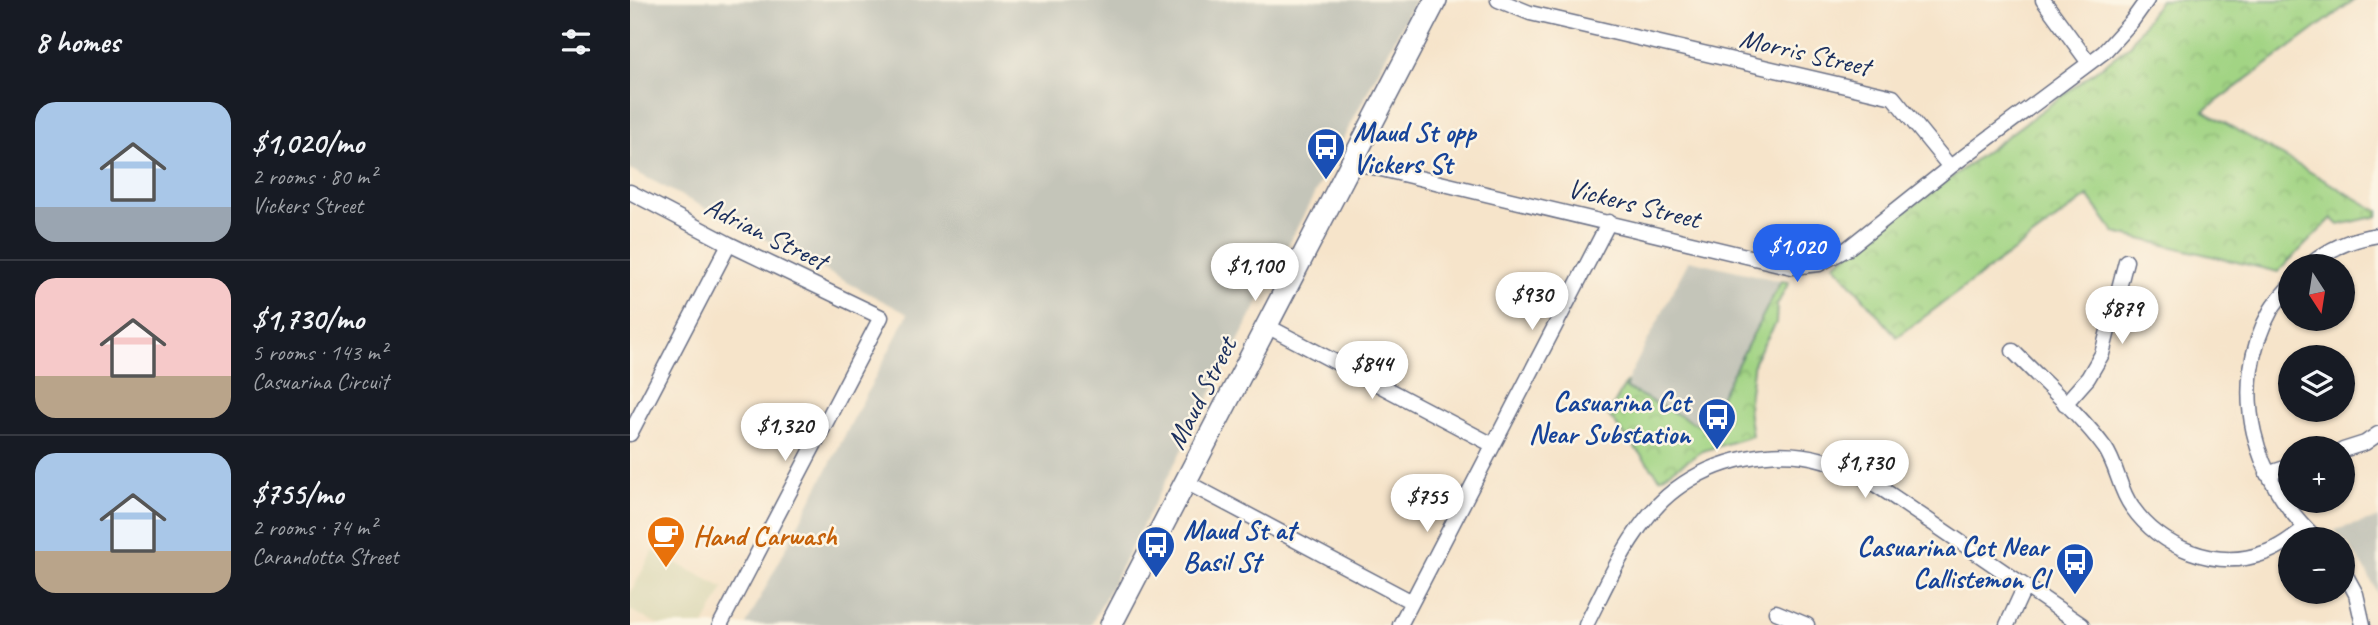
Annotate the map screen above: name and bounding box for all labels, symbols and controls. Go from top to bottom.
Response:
street label: Morris Street [1736,20,1877,85]
text: 8 homes [35,23,120,61]
icon: filters [557,23,595,61]
place label: Maud St opp Vickers St [1353,114,1478,181]
text: $1,020/mo [252,124,364,162]
bus stop icon: Maud St opp Vickers St [1305,126,1347,181]
icon: home [91,130,175,214]
text: 2 rooms · 80 m² [252,162,376,191]
street label: Vickers Street [1564,170,1706,237]
street label: Adrian Street [699,188,836,279]
text: Vickers Street [252,191,363,220]
pin: $1,020 [1740,224,1854,284]
text: $1,020 [1769,232,1825,261]
pin: $1,100 [1198,244,1312,303]
text: $1,100 [1227,251,1283,280]
north arrow [2278,254,2356,331]
map controls [2278,254,2355,604]
pin: $930 [1491,272,1573,332]
text: $930 [1511,280,1553,309]
pin: $879 [2081,286,2163,346]
text: $879 [2101,294,2143,323]
text: $1,730/mo [252,300,364,338]
icon: home [91,306,175,390]
street label: Maud Street [1158,329,1245,455]
text: 5 rooms · 143 m² [252,338,387,367]
pin: $844 [1331,342,1413,401]
button: layers [2278,345,2355,422]
text: $844 [1351,349,1393,378]
text: Casuarina Circuit [252,367,388,396]
place label: Casuarina Cct Near Substation [1529,384,1694,451]
bus stop icon: Casuarina Cct Near Substation [1696,396,1738,451]
pin: $1,320 [728,404,842,463]
text: $1,320 [757,411,813,440]
button: + [2278,436,2355,513]
pin: $1,730 [1808,440,1922,500]
text: $1,730 [1837,448,1893,477]
text: $755/mo [252,475,343,513]
pin: $755 [1386,475,1468,534]
icon: home [91,481,175,565]
text: $755 [1407,482,1447,511]
place label: Maud St at Basil St [1183,512,1300,579]
text: 2 rooms · 74 m² [252,513,376,542]
cafe icon: Hand Carwash [645,514,687,569]
place label: Hand Carwash [693,518,838,553]
bus stop icon: Maud St at Basil St [1135,524,1177,579]
button: − [2278,527,2355,604]
place label: Casuarina Cct Near Callistemon Cl [1857,529,2054,596]
bus stop icon: Casuarina Cct Near Callistemon Cl [2054,541,2096,596]
text: Carandotta Street [252,542,398,571]

